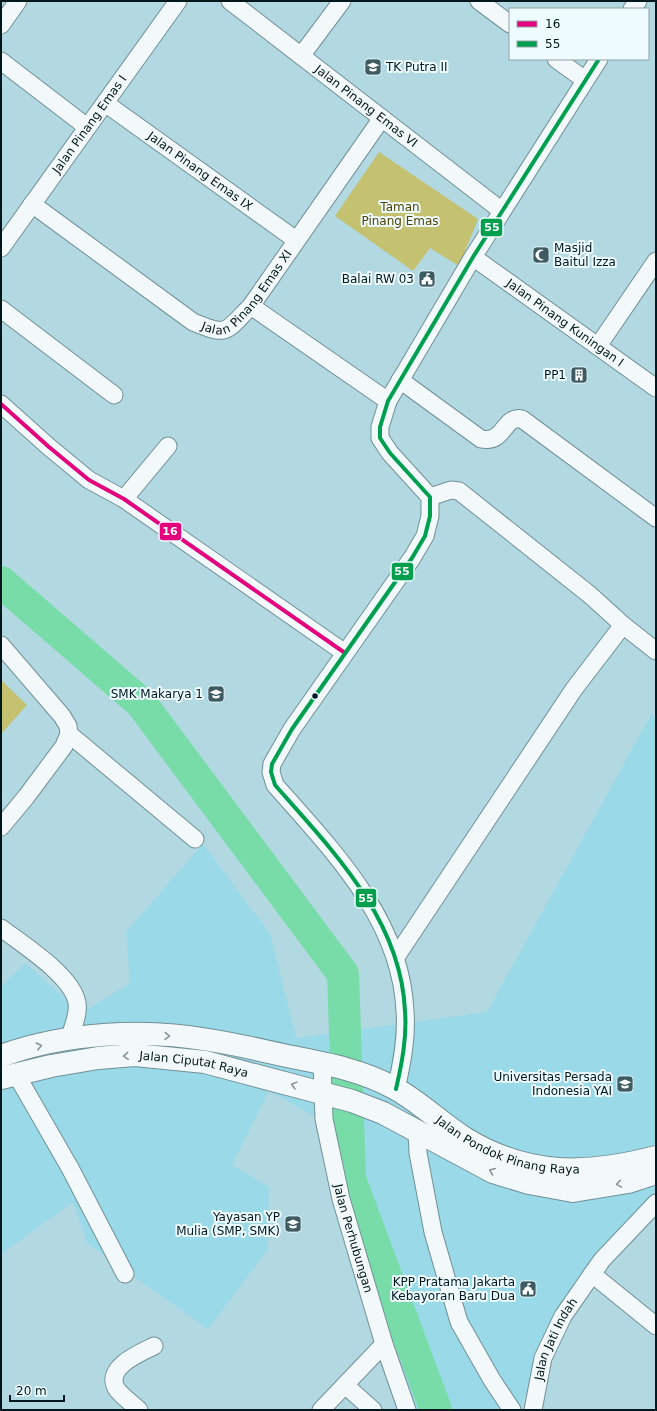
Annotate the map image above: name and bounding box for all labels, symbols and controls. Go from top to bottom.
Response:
legend [509,8,649,60]
text: 16 [545,17,560,31]
text: 55 [545,37,560,51]
school or university icon: TK Putra II [363,57,383,77]
place label: TK Putra II [385,60,448,74]
street label: Jalan Pinang Emas VI [311,61,420,150]
street label: Jalan Pinang Emas I [49,73,130,177]
street label: Jalan Pinang Emas IX [144,128,255,214]
park label: Taman Pinang Emas [361,200,439,228]
line badge: 55 [480,218,503,237]
text: 55 [484,221,500,234]
place label: Masjid Baitul Izza [554,241,616,269]
mosque icon: Masjid Baitul Izza [531,245,551,265]
street label: Jalan Pinang Emas XI [198,247,295,338]
public building icon: Balai RW 03 [417,269,437,289]
place label: Balai RW 03 [342,272,414,286]
street label: Jalan Pinang Kuningan I [503,276,626,369]
building icon: PP1 [569,365,589,385]
place label: PP1 [544,368,566,382]
line badge: 16 [159,522,182,541]
text: 16 [162,525,178,538]
line badge: 55 [391,562,414,581]
text: 55 [394,565,410,578]
school or university icon: SMK Makarya 1 [206,684,226,704]
place label: SMK Makarya 1 [111,687,203,701]
unlabelled marker [310,691,320,701]
line badge: 55 [355,888,377,908]
text: 55 [358,892,374,905]
one-way arrow [165,1032,171,1040]
one-way arrow [35,1042,42,1051]
street label: Jalan Ciputat Raya [138,1048,250,1080]
one-way arrow [123,1051,129,1060]
place label: Universitas Persada Indonesia YAI [493,1070,612,1098]
school or university icon: Universitas Persada Indonesia YAI [615,1074,635,1094]
one-way arrow [291,1081,298,1089]
street label: Jalan Pondok Pinang Raya [432,1112,580,1176]
one-way arrow [488,1168,496,1176]
one-way arrow [616,1179,622,1188]
street label: Jalan Perhubungan [331,1182,375,1294]
place label: Yayasan YP Mulia (SMP, SMK) [176,1210,280,1238]
school or university icon: Yayasan YP Mulia (SMP, SMK) [283,1214,303,1234]
place label: KPP Pratama Jakarta Kebayoran Baru Dua [391,1275,515,1303]
public building icon: KPP Pratama Jakarta Kebayoran Baru Dua [518,1279,538,1299]
street label: Jalan Jati Indah [532,1295,580,1383]
scale bar [10,1377,64,1403]
text: 20 m [16,1384,47,1398]

